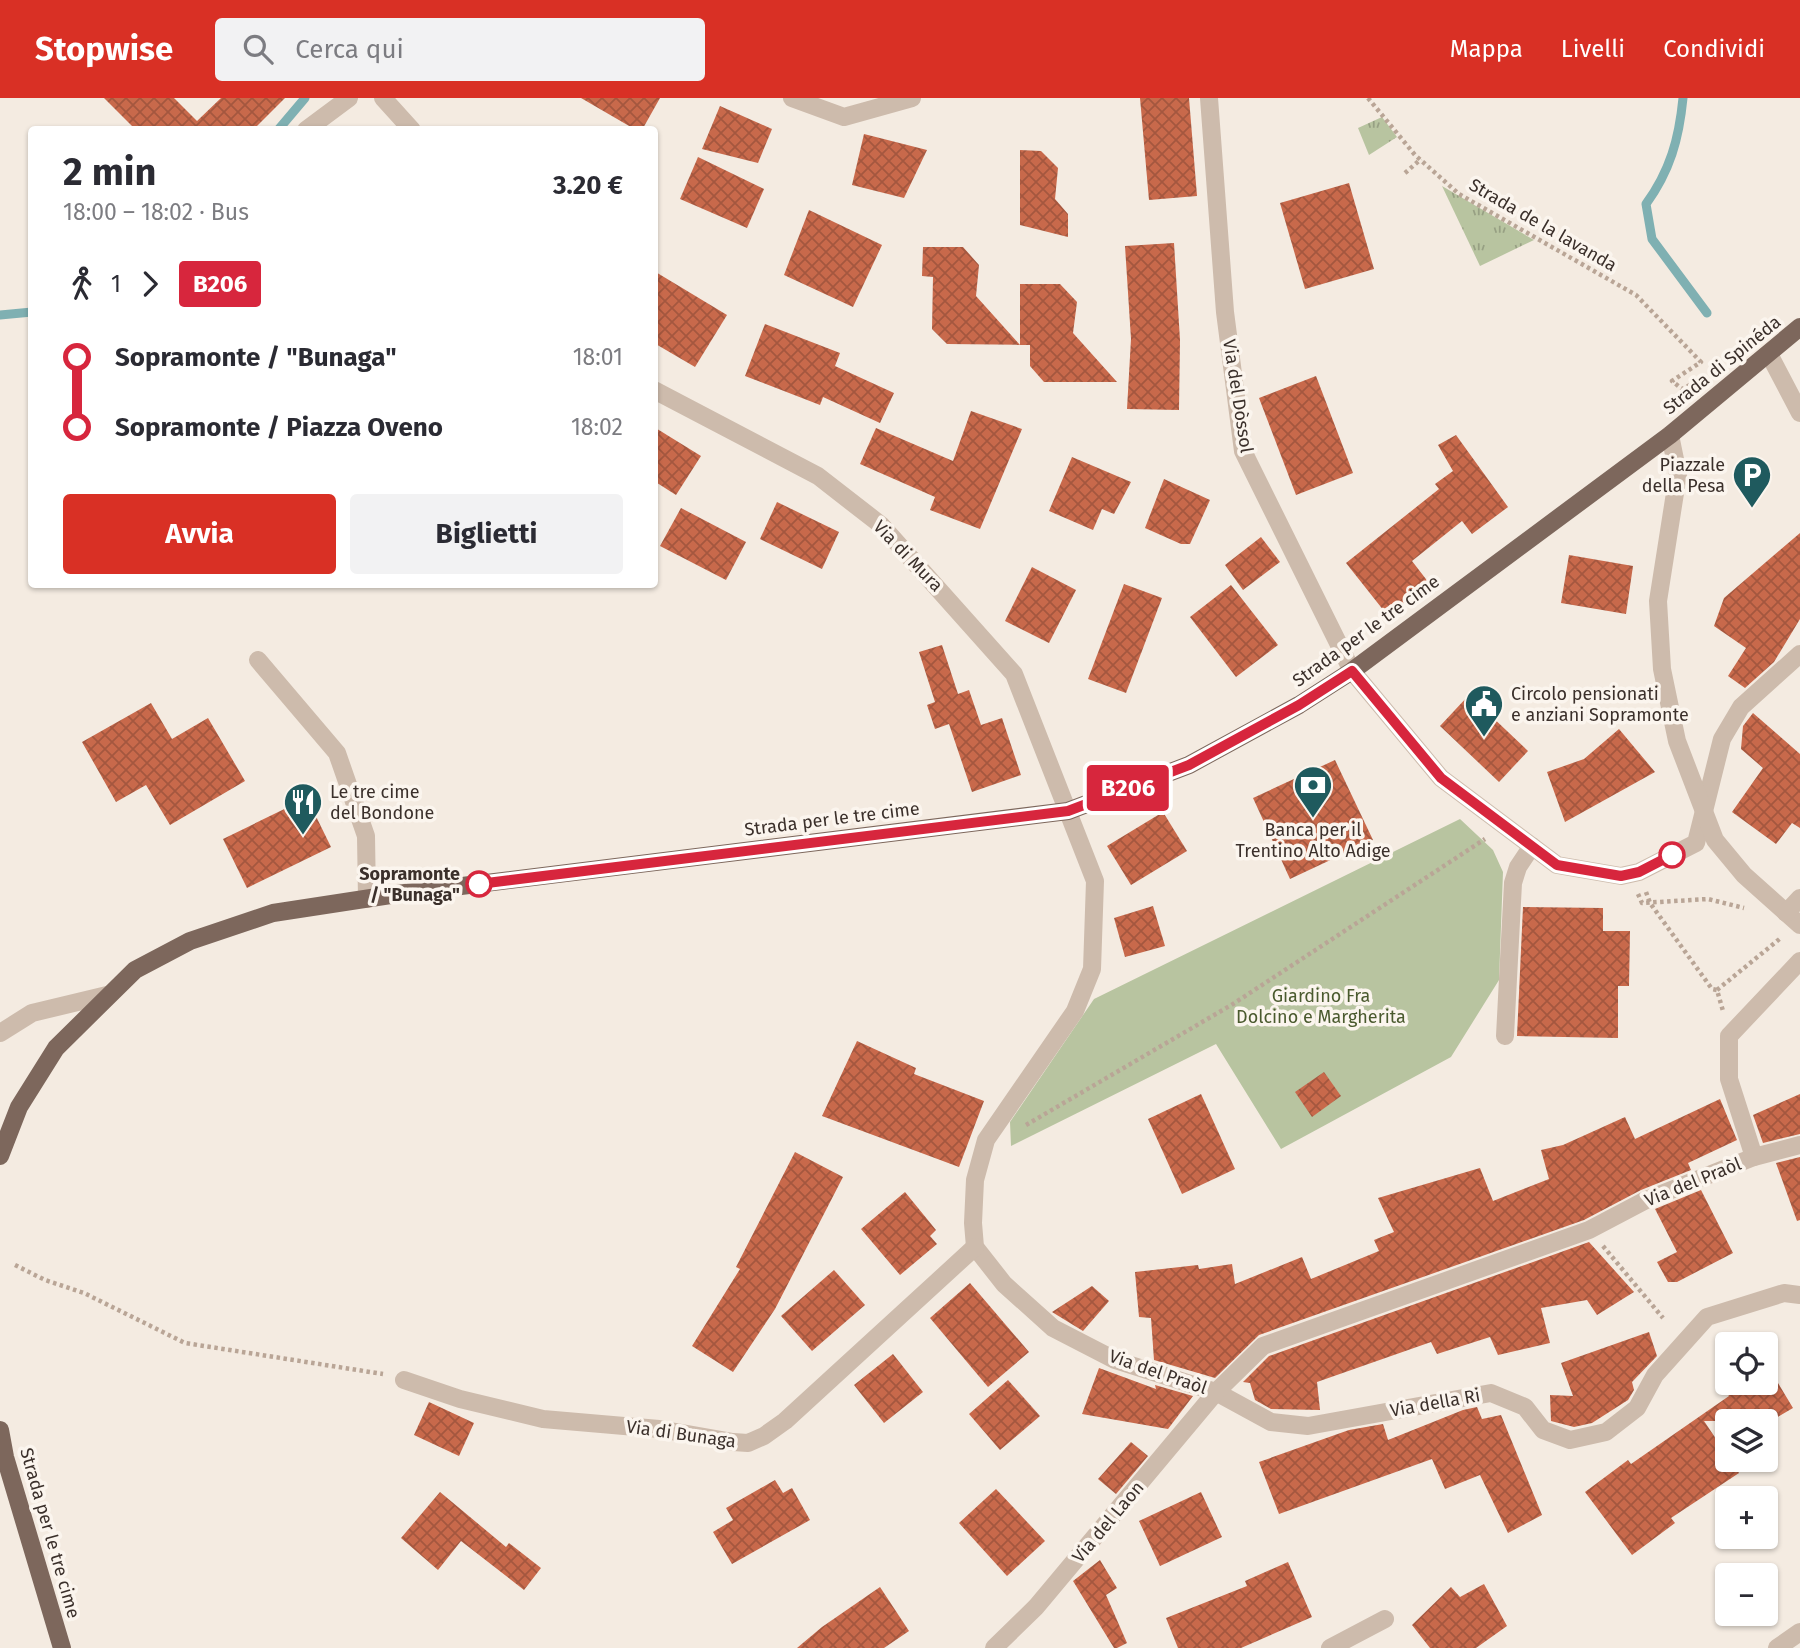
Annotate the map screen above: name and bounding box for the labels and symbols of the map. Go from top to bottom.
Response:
street label: Strada de la lavanda [1465,174,1621,276]
street label: Strada di Spinéda [1659,311,1785,419]
street label: Via del Dòssol [1218,338,1258,454]
place label: Piazzale della Pesa [1642,454,1725,497]
parking icon: Piazzale della Pesa [1731,454,1773,509]
street label: Via di Mura [869,516,947,596]
street label: Strada per le tre cime [1288,570,1444,692]
public building icon: Circolo pensionati e anziani Sopramonte [1463,683,1505,738]
place label: Circolo pensionati e anziani Sopramonte [1511,683,1689,726]
bank icon: Banca per il Trentino Alto Adige [1292,764,1334,819]
line badge: B206 [1079,765,1177,811]
restaurant icon: Le tre cime del Bondone [282,781,324,836]
place label: Le tre cime del Bondone [330,781,434,824]
street label: Strada per le tre cime [743,797,921,841]
place label: Banca per il Trentino Alto Adige [1235,819,1391,862]
unlabelled marker [1659,842,1685,868]
place label: Sopramonte / "Bunaga" [359,863,460,906]
marker: Sopramonte / "Bunaga" [466,871,492,897]
park label: Giardino Fra Dolcino e Margherita [1236,985,1406,1028]
street label: Via del Praòl [1641,1153,1745,1211]
street label: Via del Praòl [1106,1345,1210,1399]
street label: Via della Ri [1388,1384,1482,1422]
street label: Via di Bunaga [625,1415,737,1453]
street label: Strada per le tre cime [15,1445,85,1621]
street label: Via del Laon [1067,1477,1149,1567]

